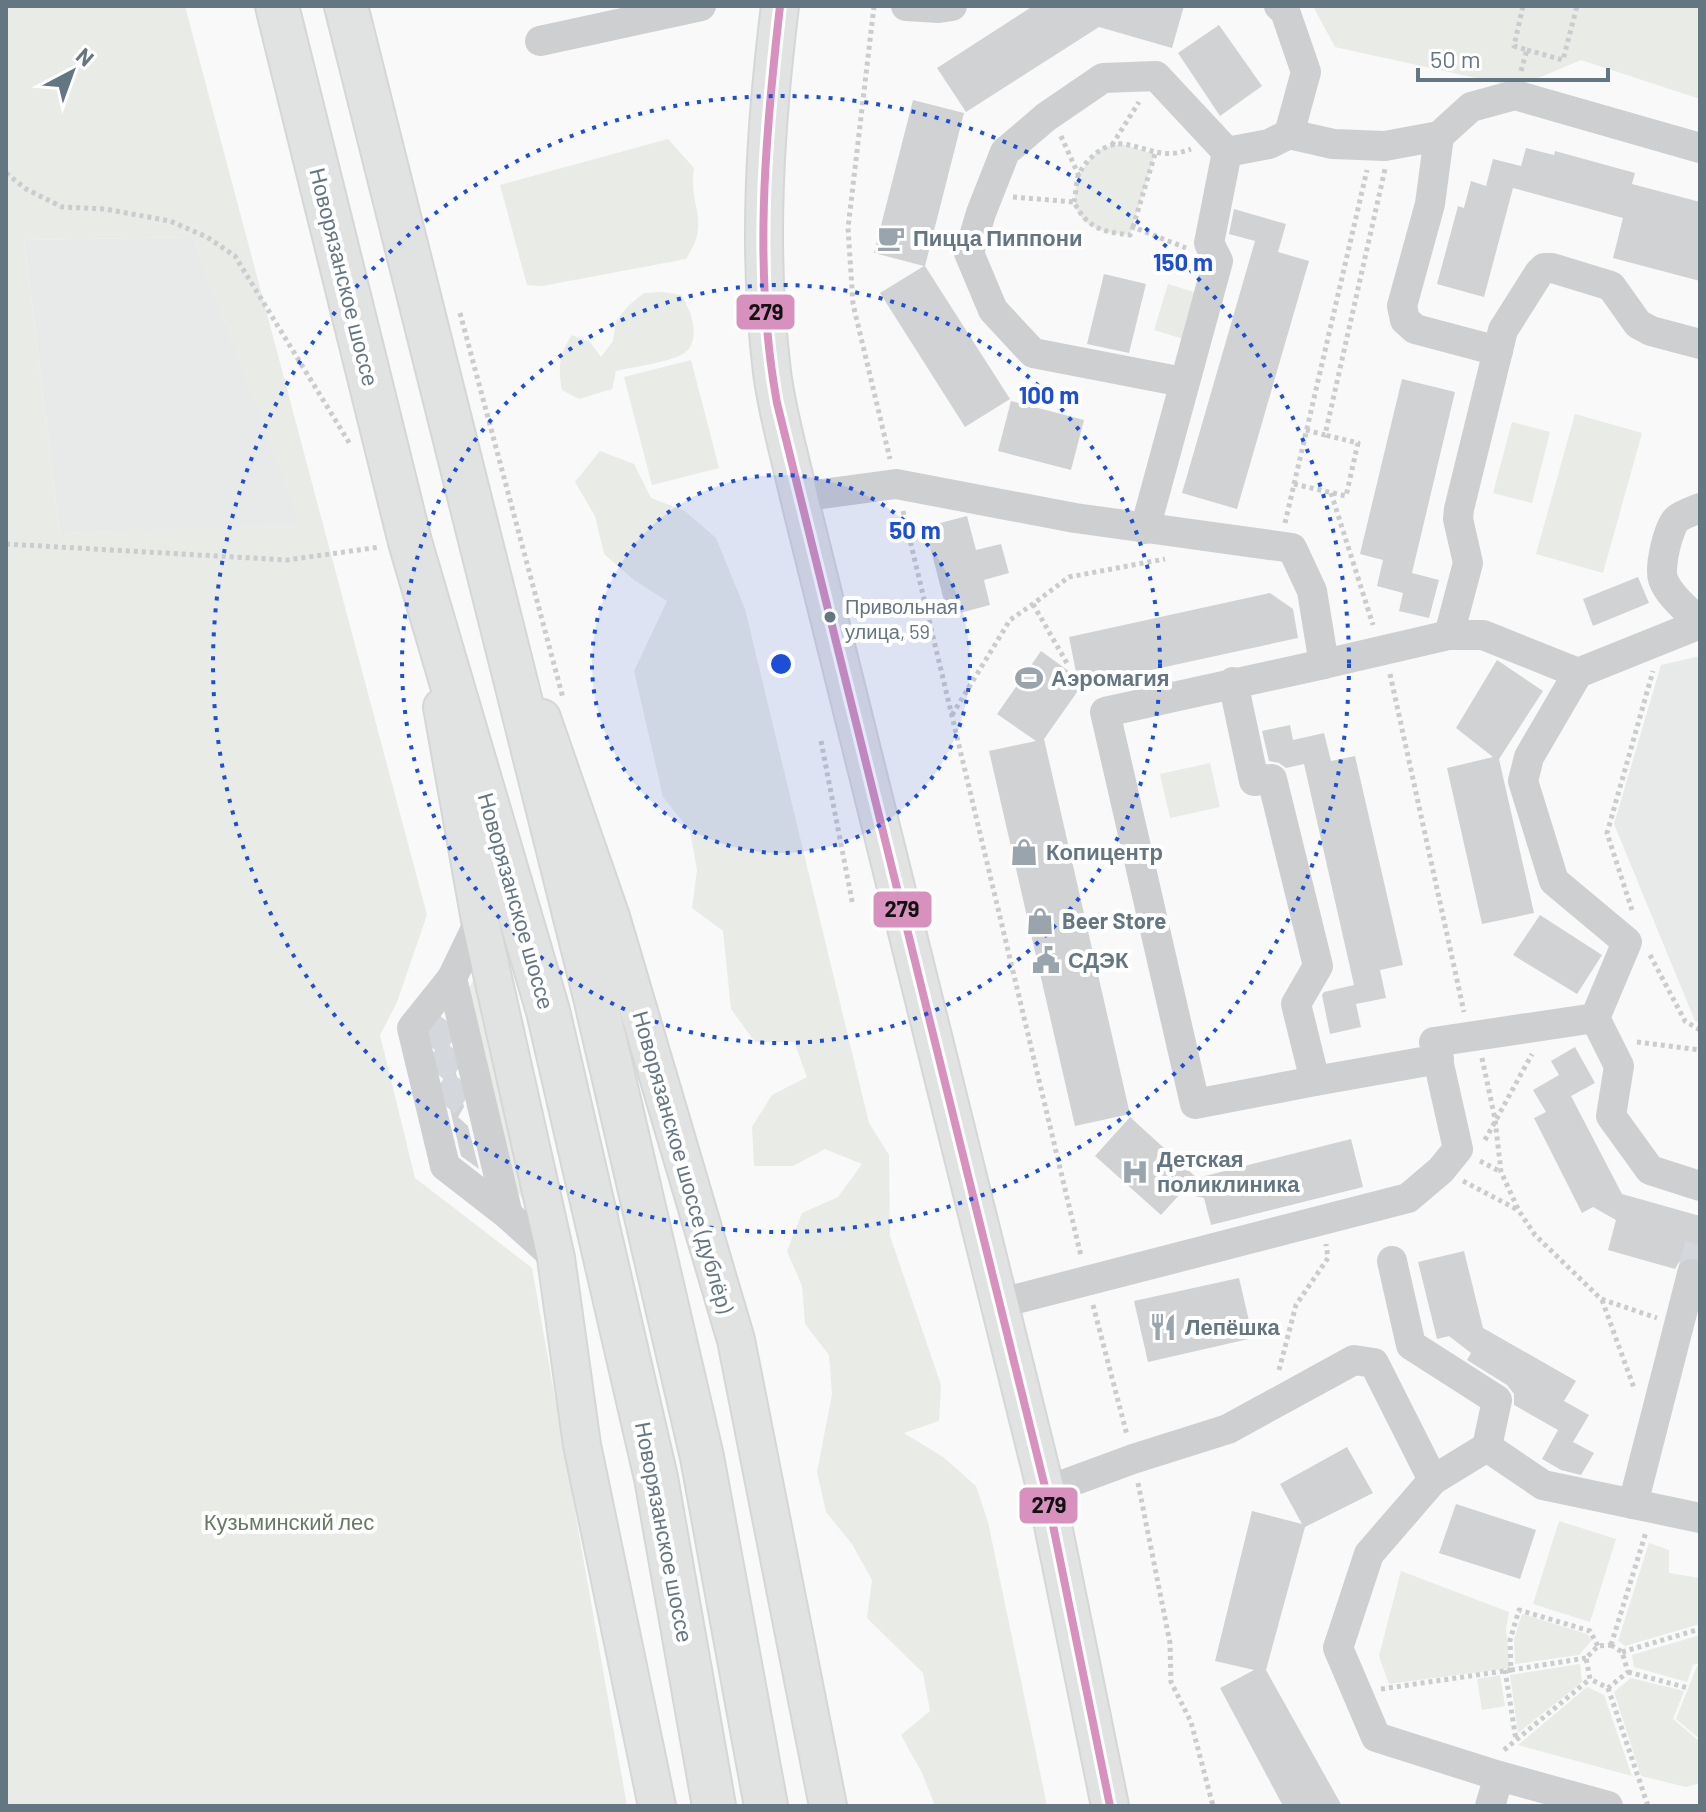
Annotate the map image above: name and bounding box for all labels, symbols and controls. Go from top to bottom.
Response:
north arrow [32,32,112,112]
scale bar [1418,32,1608,82]
text: N [72,42,100,71]
text: 50 m [1430,44,1481,73]
street label: Новорязанское шоссе [304,165,385,389]
cafe icon: Пицца Пиппони [876,223,906,253]
place label: Пицца Пиппони [913,224,1082,251]
text: 150 m [1153,247,1213,276]
line badge: 279 [735,293,796,331]
text: 279 [749,298,783,324]
text: 100 m [1019,380,1079,409]
text: 50 m [889,515,941,544]
place label: Привольная улица, 59 [845,594,958,643]
marker: Привольная улица, 59 [822,609,838,625]
centre of rings [767,650,795,678]
sports icon: Аэромагия [1014,663,1044,693]
place label: Аэромагия [1051,664,1170,691]
street label: Новорязанское шоссе [473,789,560,1012]
shop icon: Копицентр [1009,837,1039,867]
place label: Копицентр [1046,838,1163,865]
line badge: 279 [872,890,933,929]
text: 279 [885,895,919,921]
shop icon: Beer Store [1025,906,1055,936]
place label: Beer Store [1062,907,1166,933]
public building icon: СДЭК [1031,945,1061,975]
place label: СДЭК [1068,946,1129,973]
street label: Новорязанское шоссе (дублёр) [627,1008,740,1316]
place label: Детская поликлиника [1157,1145,1300,1196]
hospital icon: Детская поликлиника [1120,1157,1150,1187]
restaurant icon: Лепёшка [1148,1312,1178,1342]
place label: Лепёшка [1185,1313,1281,1339]
street label: Новорязанское шоссе [630,1419,699,1644]
line badge: 279 [1018,1486,1079,1525]
text: 279 [1032,1491,1066,1517]
park label: Кузьминский лес [204,1508,374,1535]

